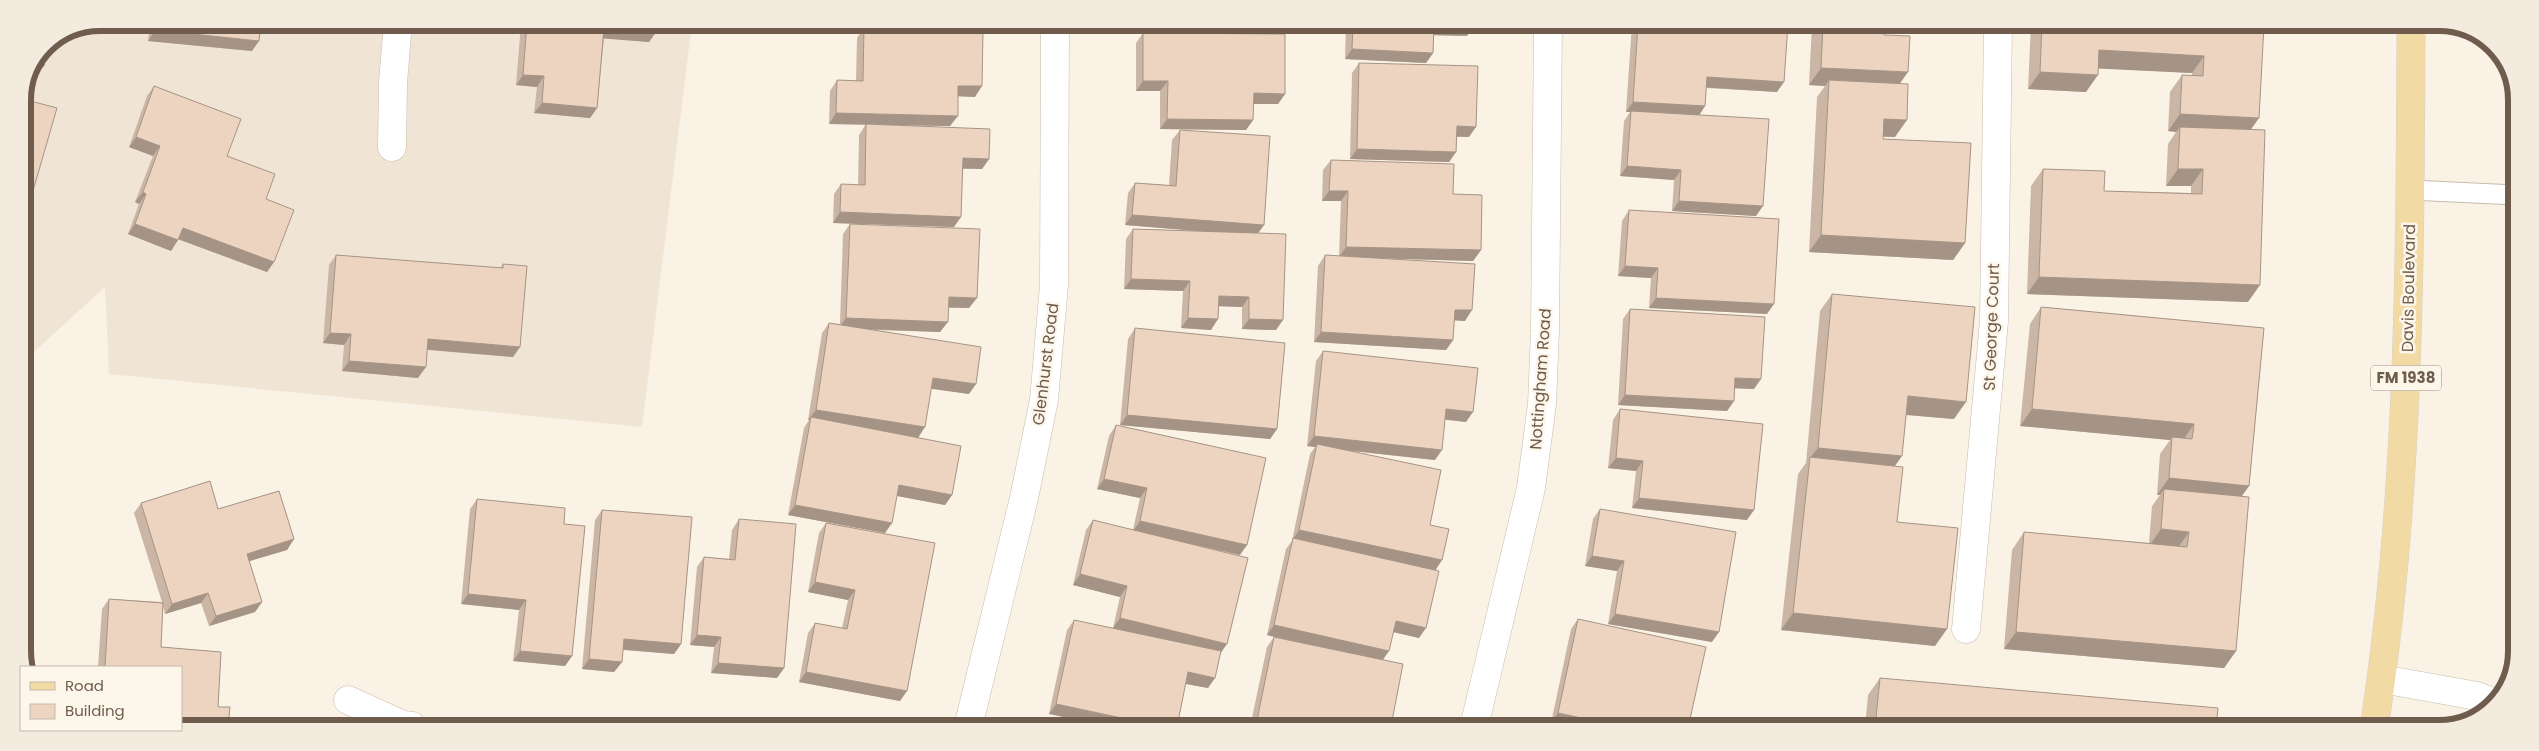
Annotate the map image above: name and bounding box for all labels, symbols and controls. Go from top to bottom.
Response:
street label: Davis Boulevard [2396,224,2421,352]
street label: St George Court [1978,263,2005,391]
street label: Glenhurst Road [1027,302,1064,427]
street label: Nottingham Road [1524,308,1557,450]
road number: FM 1938 [2371,366,2441,390]
legend [20,666,182,731]
text: Road [65,675,104,696]
text: Building [65,700,125,721]

